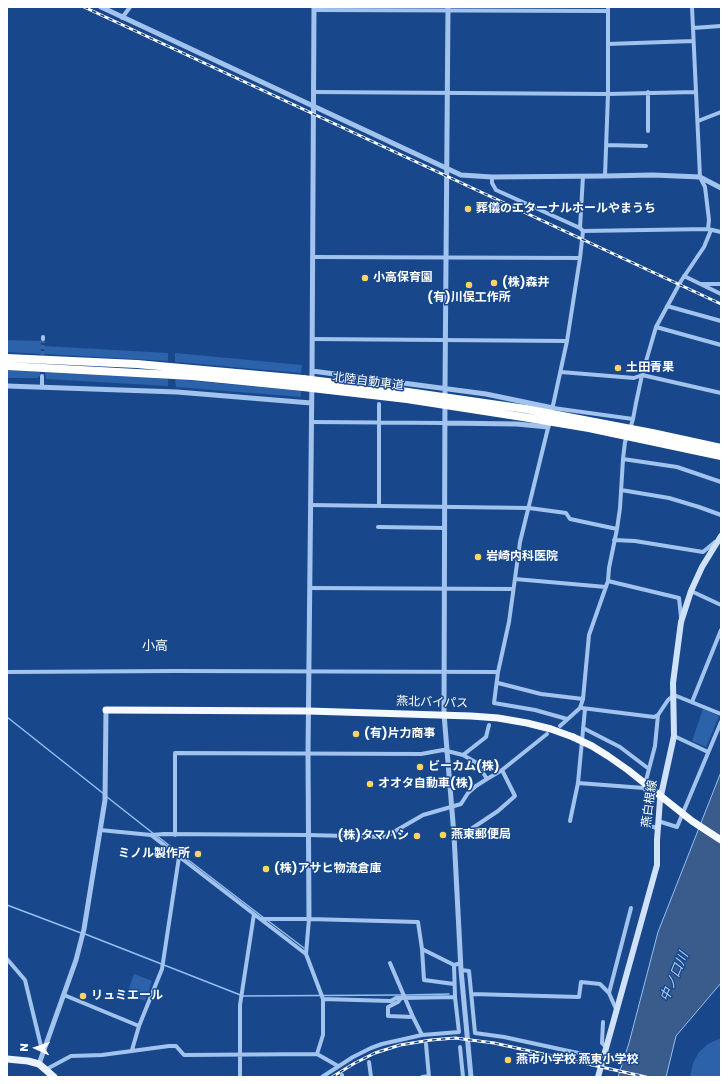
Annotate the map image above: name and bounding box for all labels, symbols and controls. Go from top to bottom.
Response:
place label: 葬儀のエターナルホールやまうち [476,202,656,216]
marker: 葬儀のエターナルホールやまうち [463,204,473,214]
place label: 小高保育園 [373,271,433,285]
marker: 小高保育園 [360,273,370,283]
place label: (株)森井 [502,276,549,290]
marker: (株)森井 [489,278,499,288]
marker: (有)川俣工作所 [464,280,474,290]
place label: (有)川俣工作所 [427,291,511,305]
place label: 土田青果 [626,361,674,375]
marker: 土田青果 [613,363,623,373]
street label: 北陸自動車道 [331,370,405,394]
place label: 岩崎内科医院 [486,550,558,564]
marker: 岩崎内科医院 [473,552,483,562]
district label: 小高 [142,639,168,655]
street label: 燕北バイパス [396,695,468,711]
place label: (有)片力商事 [364,727,435,741]
marker: (有)片力商事 [351,729,361,739]
place label: ビーカム(株) [428,760,499,774]
marker: ビーカム(株) [415,762,425,772]
place label: オオタ自動車(株) [378,777,473,791]
marker: オオタ自動車(株) [365,779,375,789]
street label: 燕白根線 [640,779,660,829]
place label: 燕東郵便局 [451,828,511,842]
place label: (株)タマハシ [338,829,409,843]
marker: 燕東郵便局 [438,830,448,840]
marker: (株)タマハシ [412,831,422,841]
place label: ミノル製作所 [118,847,190,861]
marker: ミノル製作所 [193,849,203,859]
place label: (株)アサヒ物流倉庫 [274,862,381,876]
marker: (株)アサヒ物流倉庫 [261,864,271,874]
water label: 中ノ口川 [658,950,692,1004]
place label: リュミエール [91,989,163,1003]
marker: リュミエール [78,991,88,1001]
north arrow [16,1028,56,1068]
text: N [16,1043,32,1052]
place label: 燕市小学校 燕東小学校 [516,1053,639,1067]
marker: 燕市小学校 燕東小学校 [503,1055,513,1065]

